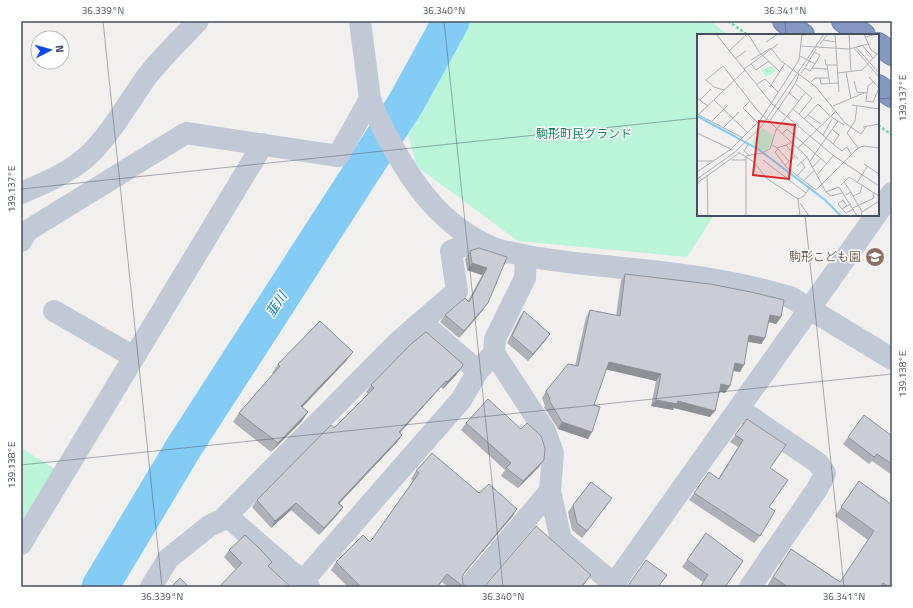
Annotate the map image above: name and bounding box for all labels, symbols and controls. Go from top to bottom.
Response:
text: 36.339°N [82,3,124,18]
text: 36.340°N [423,3,465,18]
text: 36.341°N [764,3,806,18]
north arrow [30,30,70,70]
inset map [697,34,879,216]
text: N [52,44,68,54]
text: 139.137°E [895,74,910,121]
park label: 駒形町民グランド [536,124,632,143]
text: 139.137°E [4,165,19,212]
school or university icon: 駒形こども園 [864,246,886,268]
place label: 駒形こども園 [789,247,861,266]
water label: 韮川 [261,286,293,320]
text: 139.138°E [895,350,910,397]
text: 139.138°E [4,441,19,488]
text: 36.339°N [141,589,183,604]
text: 36.340°N [482,589,524,604]
text: 36.341°N [823,589,865,604]

